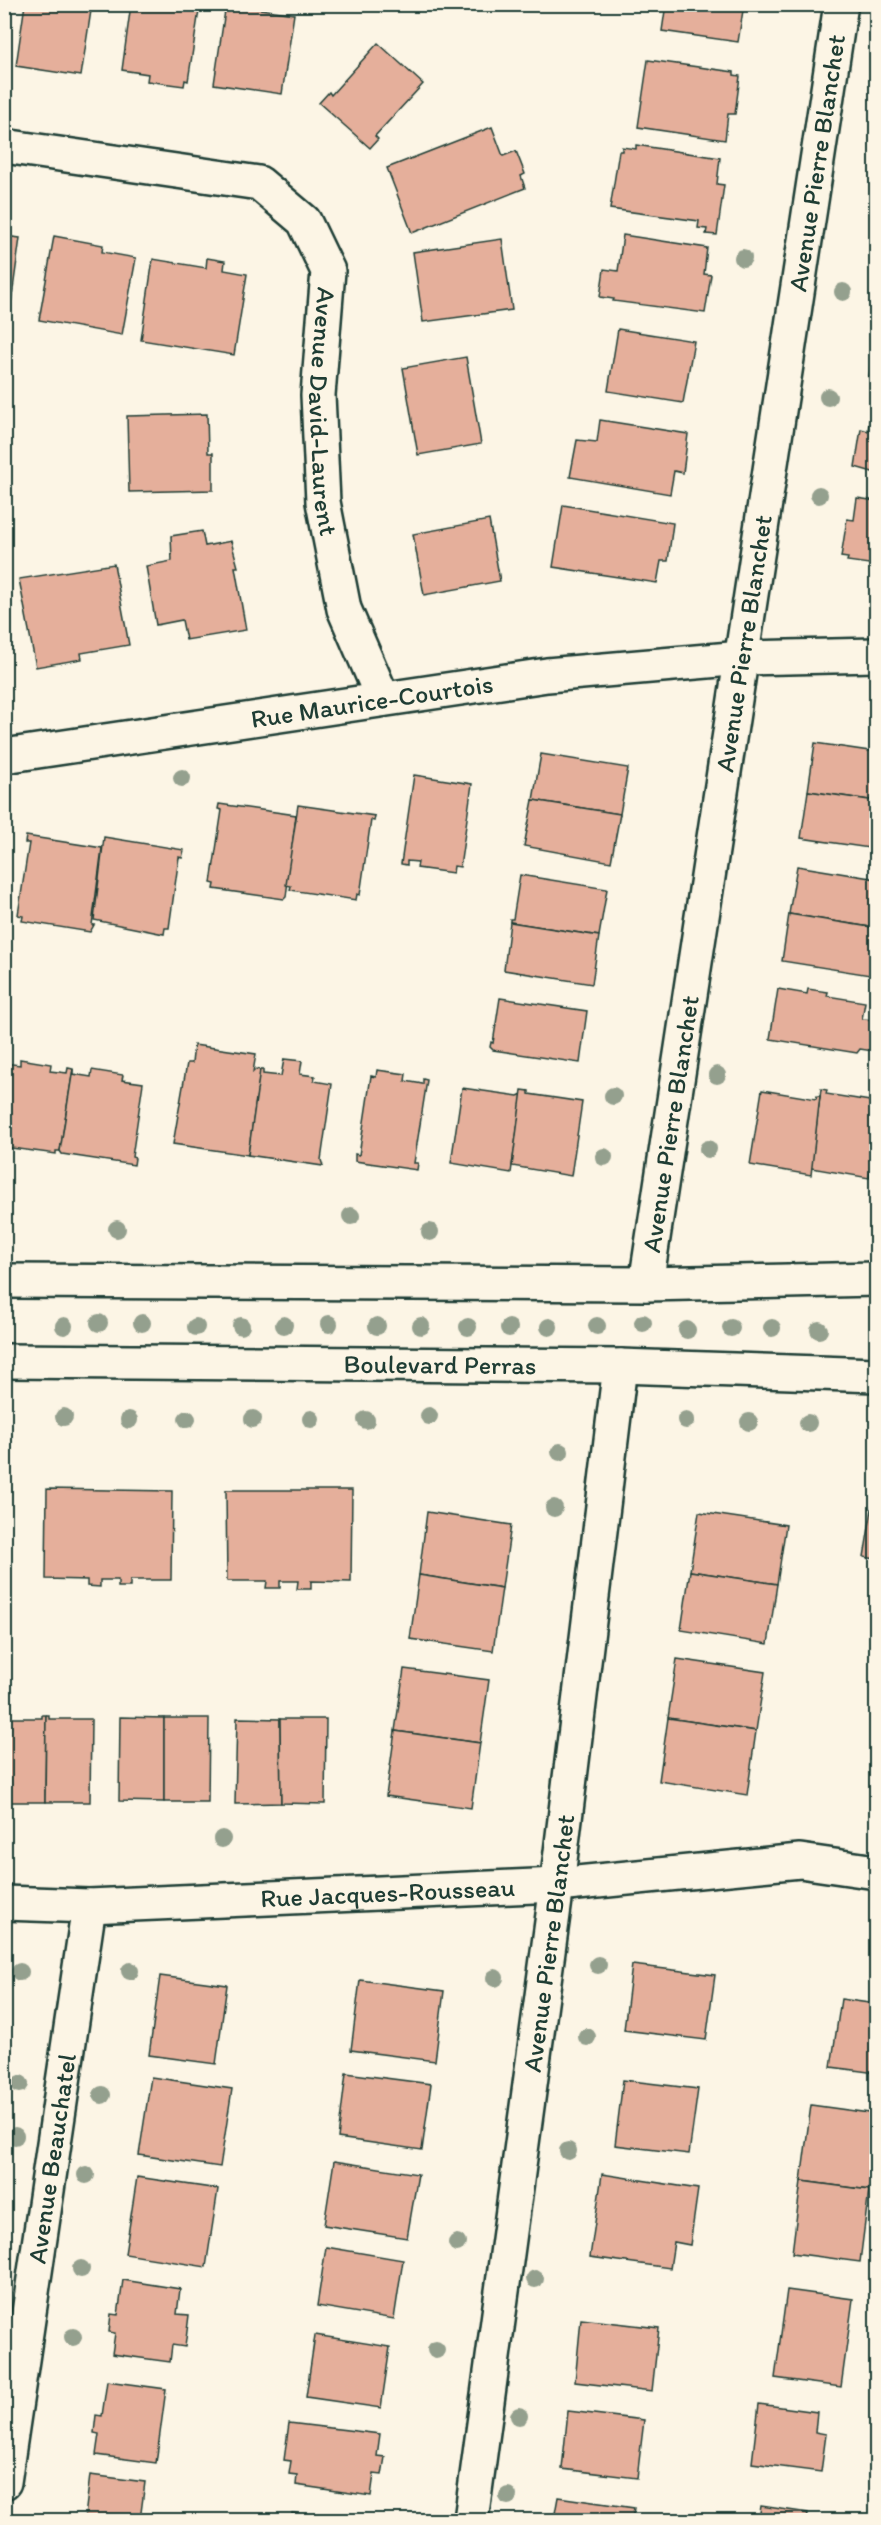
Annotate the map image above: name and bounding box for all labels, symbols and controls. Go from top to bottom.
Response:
street label: Avenue Pierre Blanchet [781,32,852,294]
street label: Avenue David-Laurent [302,286,345,539]
street label: Avenue Pierre Blanchet [708,512,779,774]
street label: Rue Maurice-Courtois [249,667,495,735]
street label: Avenue Pierre Blanchet [635,993,706,1255]
street label: Boulevard Perras [343,1348,537,1381]
street label: Avenue Pierre Blanchet [516,1812,581,2074]
street label: Rue Jacques-Rousseau [260,1871,516,1914]
street label: Avenue Beauchatel [20,2051,83,2266]

